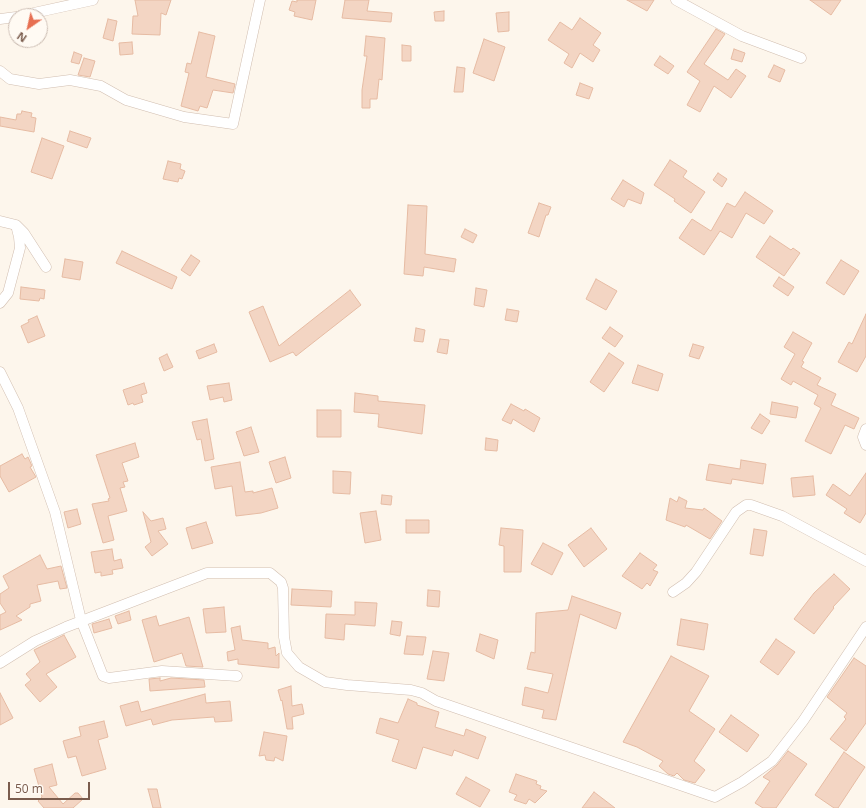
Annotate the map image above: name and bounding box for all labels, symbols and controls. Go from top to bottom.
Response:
north arrow [8,8,48,48]
text: N [14,29,29,46]
scale bar [10,774,92,800]
text: 50 m [15,780,43,797]

